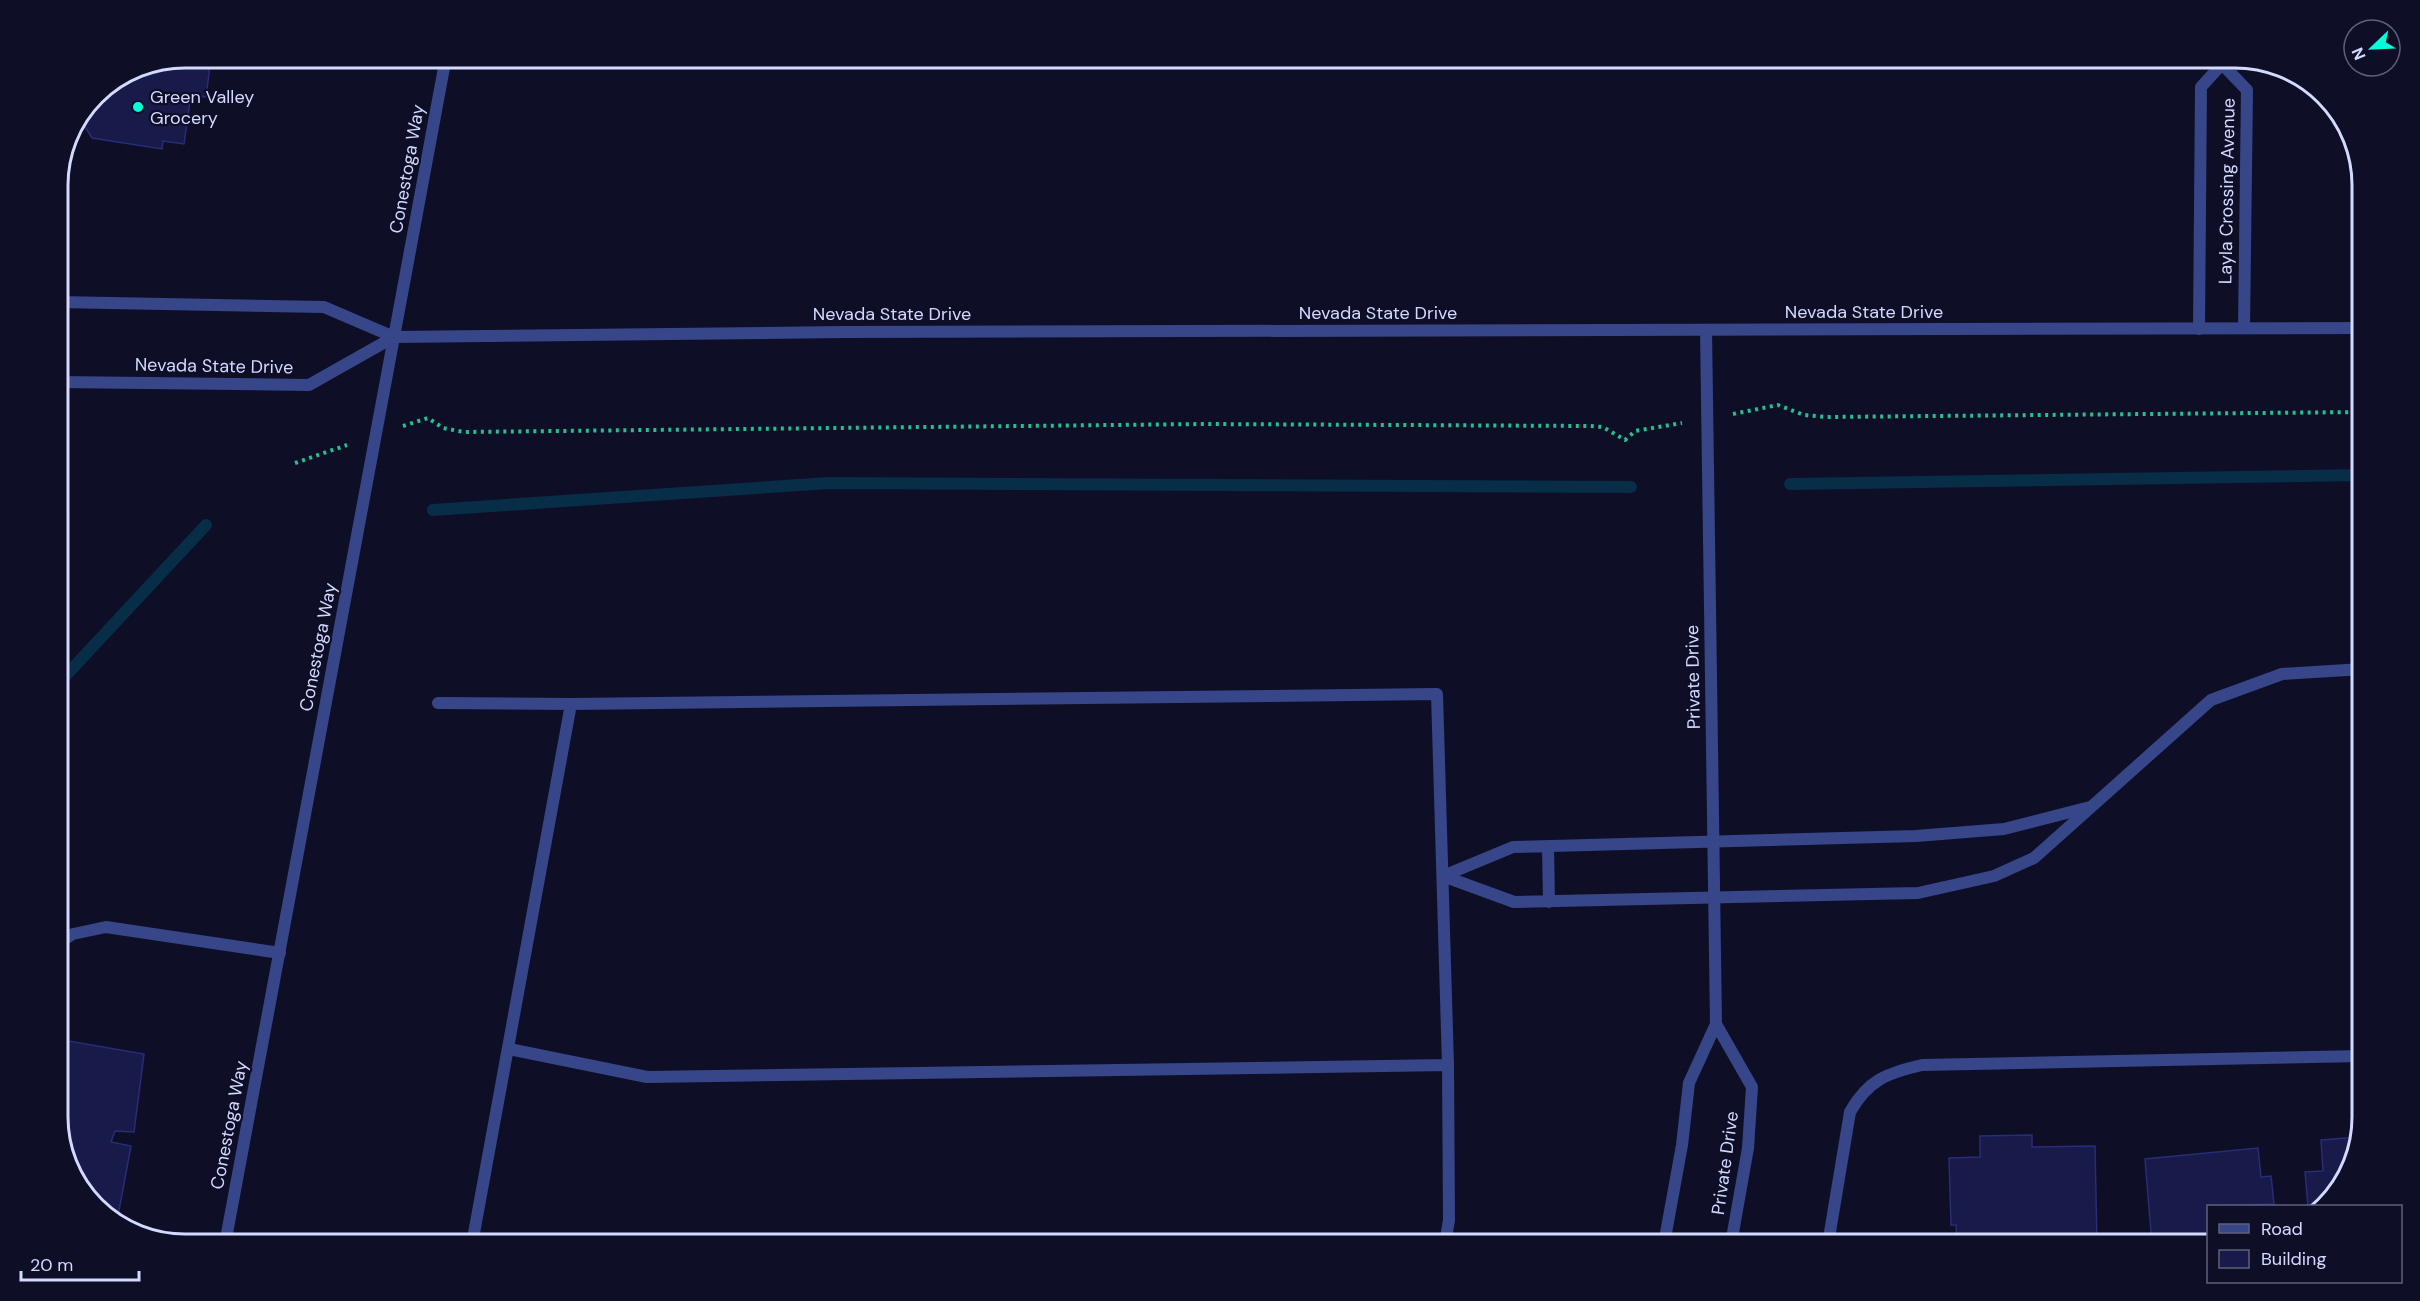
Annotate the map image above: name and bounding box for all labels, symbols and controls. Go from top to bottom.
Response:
north arrow [2342,18,2402,78]
text: N [2347,44,2371,63]
place label: Green Valley Grocery [150,85,254,130]
street label: Layla Crossing Avenue [2213,98,2241,284]
marker: Green Valley Grocery [131,100,145,114]
street label: Conestoga Way [384,103,430,235]
street label: Nevada State Drive [1785,300,1943,324]
street label: Nevada State Drive [1299,301,1457,325]
street label: Nevada State Drive [813,302,971,326]
street label: Nevada State Drive [135,353,293,379]
street label: Conestoga Way [294,581,342,713]
street label: Private Drive [1680,625,1706,729]
street label: Conestoga Way [205,1059,253,1191]
street label: Private Drive [1706,1110,1744,1216]
legend [2207,1205,2402,1283]
text: Road [2261,1217,2303,1241]
scale bar [21,1244,140,1282]
text: Building [2261,1247,2326,1271]
text: 20 m [30,1253,73,1277]

